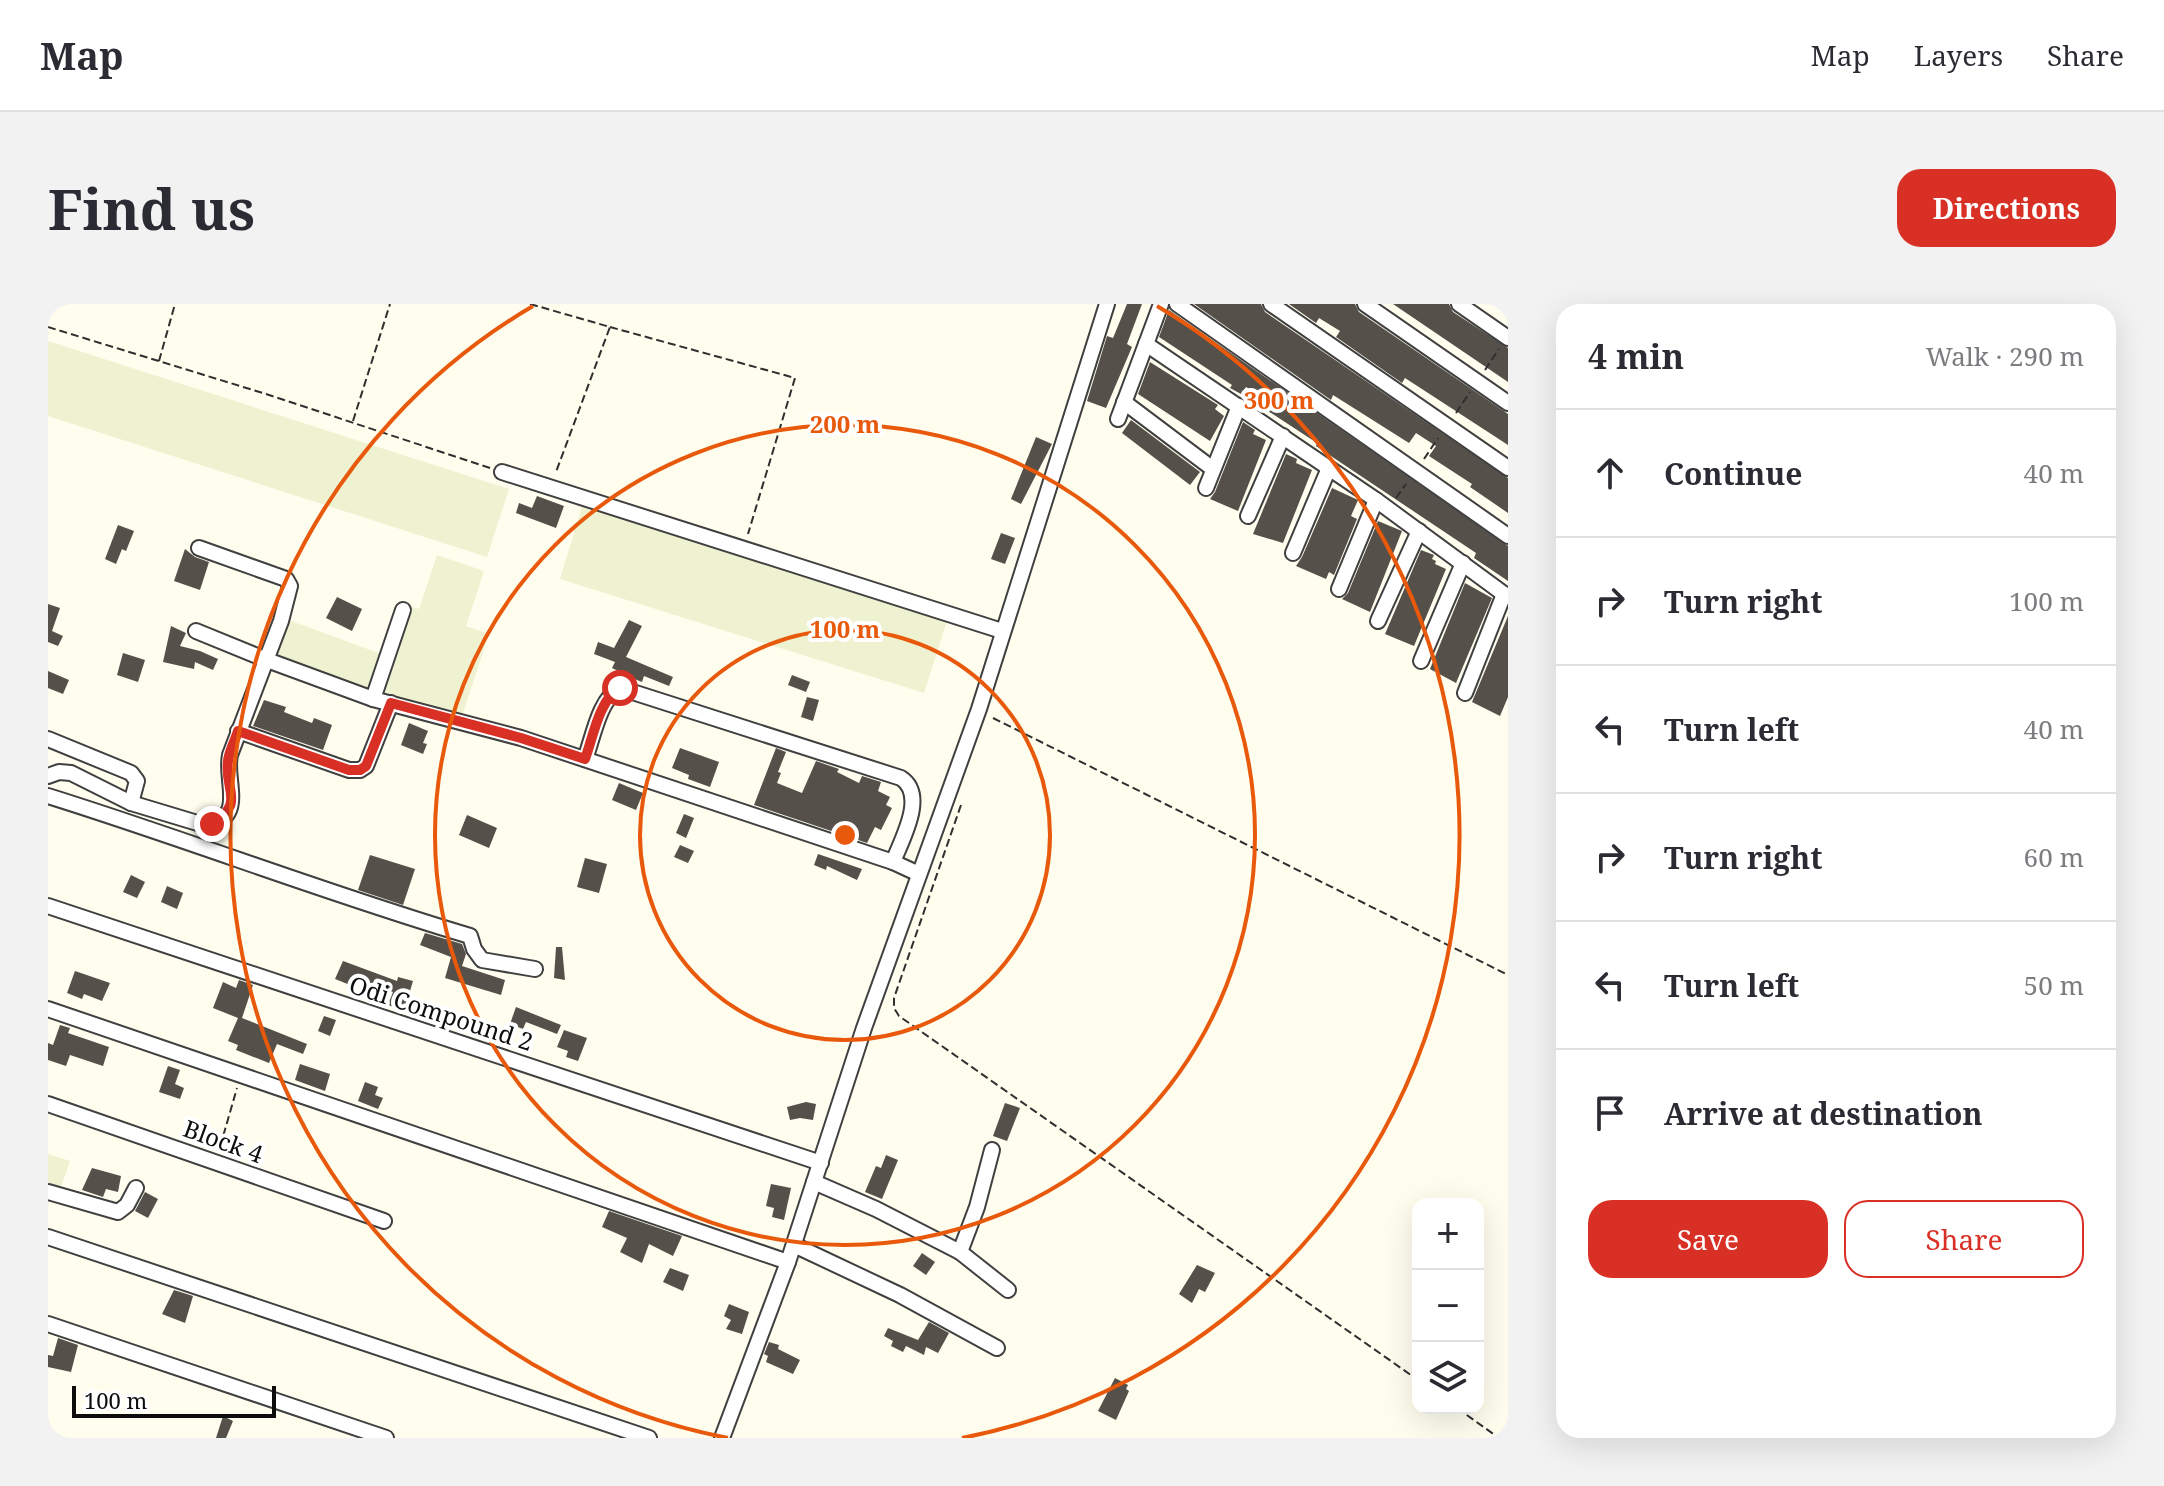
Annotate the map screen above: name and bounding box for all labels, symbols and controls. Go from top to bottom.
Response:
text: Map [40,29,124,81]
text: Map [1811,36,1870,74]
text: Layers [1914,36,2003,74]
text: Share [2047,36,2124,74]
button: Directions [1897,169,2116,247]
text: Find us [48,170,255,246]
text: 4 min [1588,333,1684,379]
text: Walk · 290 m [1926,338,2084,374]
text: 300 m [1244,383,1315,416]
text: 200 m [810,407,881,440]
icon: ahead [1588,451,1632,495]
text: Continue [1664,453,1802,494]
text: 40 m [2024,455,2084,491]
icon: right [1588,579,1632,623]
text: Turn right [1664,581,1822,622]
text: 100 m [2009,583,2084,619]
text: 100 m [810,612,881,645]
route start [602,670,638,706]
icon: left [1588,707,1632,751]
text: Turn left [1664,709,1799,750]
text: 40 m [2024,711,2084,747]
route end [194,806,230,842]
centre of rings [831,821,859,849]
icon: right [1588,835,1632,879]
text: Turn right [1664,837,1822,878]
text: 60 m [2024,839,2084,875]
icon: left [1588,963,1632,1007]
text: Turn left [1664,965,1799,1006]
street label: Odi Compound 2 [345,967,538,1058]
text: 50 m [2024,967,2084,1003]
icon: arrive [1588,1091,1632,1135]
text: Arrive at destination [1664,1093,1983,1134]
street label: Block 4 [179,1111,268,1170]
map controls [1412,1198,1484,1414]
button: + [1412,1198,1484,1270]
button: Save [1588,1200,1828,1278]
button: Share [1844,1200,2084,1278]
button: − [1412,1270,1484,1342]
button: layers [1412,1342,1484,1414]
scale bar [72,1382,276,1418]
text: 100 m [84,1385,147,1415]

